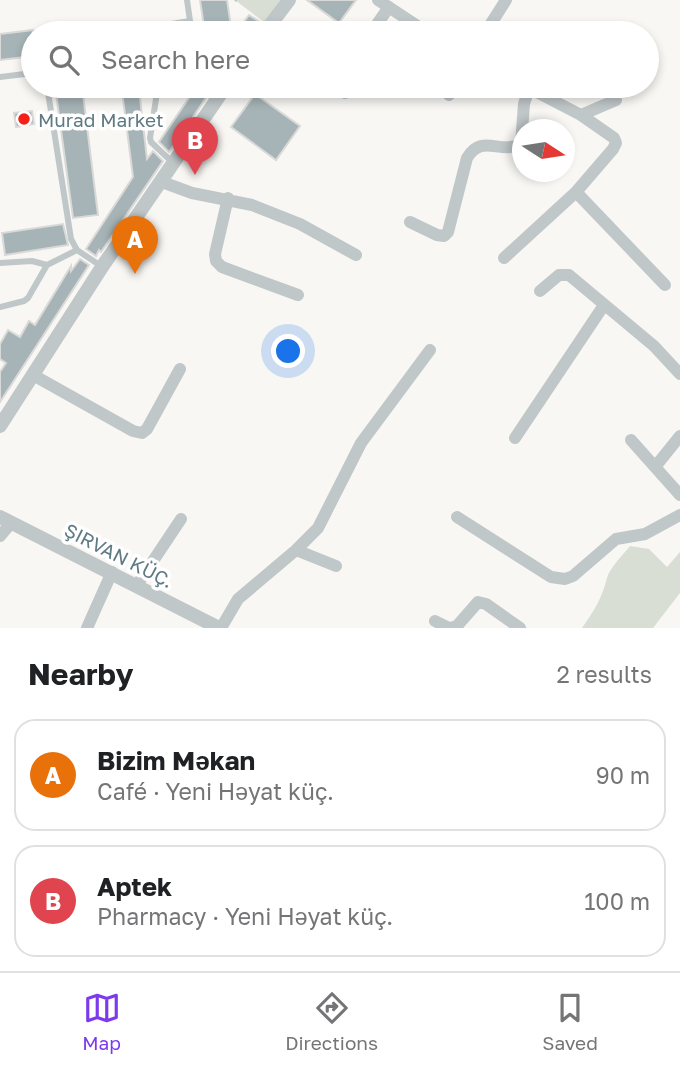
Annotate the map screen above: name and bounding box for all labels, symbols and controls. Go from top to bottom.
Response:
search box [21,21,659,98]
icon: search [45,41,83,79]
text: Search here [101,44,250,75]
place label: Murad Market [38,108,164,131]
marker: Murad Market [16,111,32,127]
pin: B [172,117,218,175]
north arrow [512,119,575,182]
pin: A [112,216,158,274]
your location [271,334,305,368]
street label: ŞIRVAN KÜÇ. [61,518,177,592]
text: Nearby [28,656,133,692]
text: 2 results [556,660,652,688]
text: Bizim Məkan [97,745,255,776]
text: A [45,761,61,789]
text: 90 m [596,761,650,789]
text: Café · Yeni Həyat küç. [97,777,334,805]
text: Aptek [97,871,172,902]
text: B [45,887,61,915]
text: 100 m [584,887,650,915]
text: Pharmacy · Yeni Həyat küç. [97,902,393,930]
tab: Map [82,989,121,1054]
tab: Directions [285,989,378,1054]
tab: Saved [542,989,598,1054]

